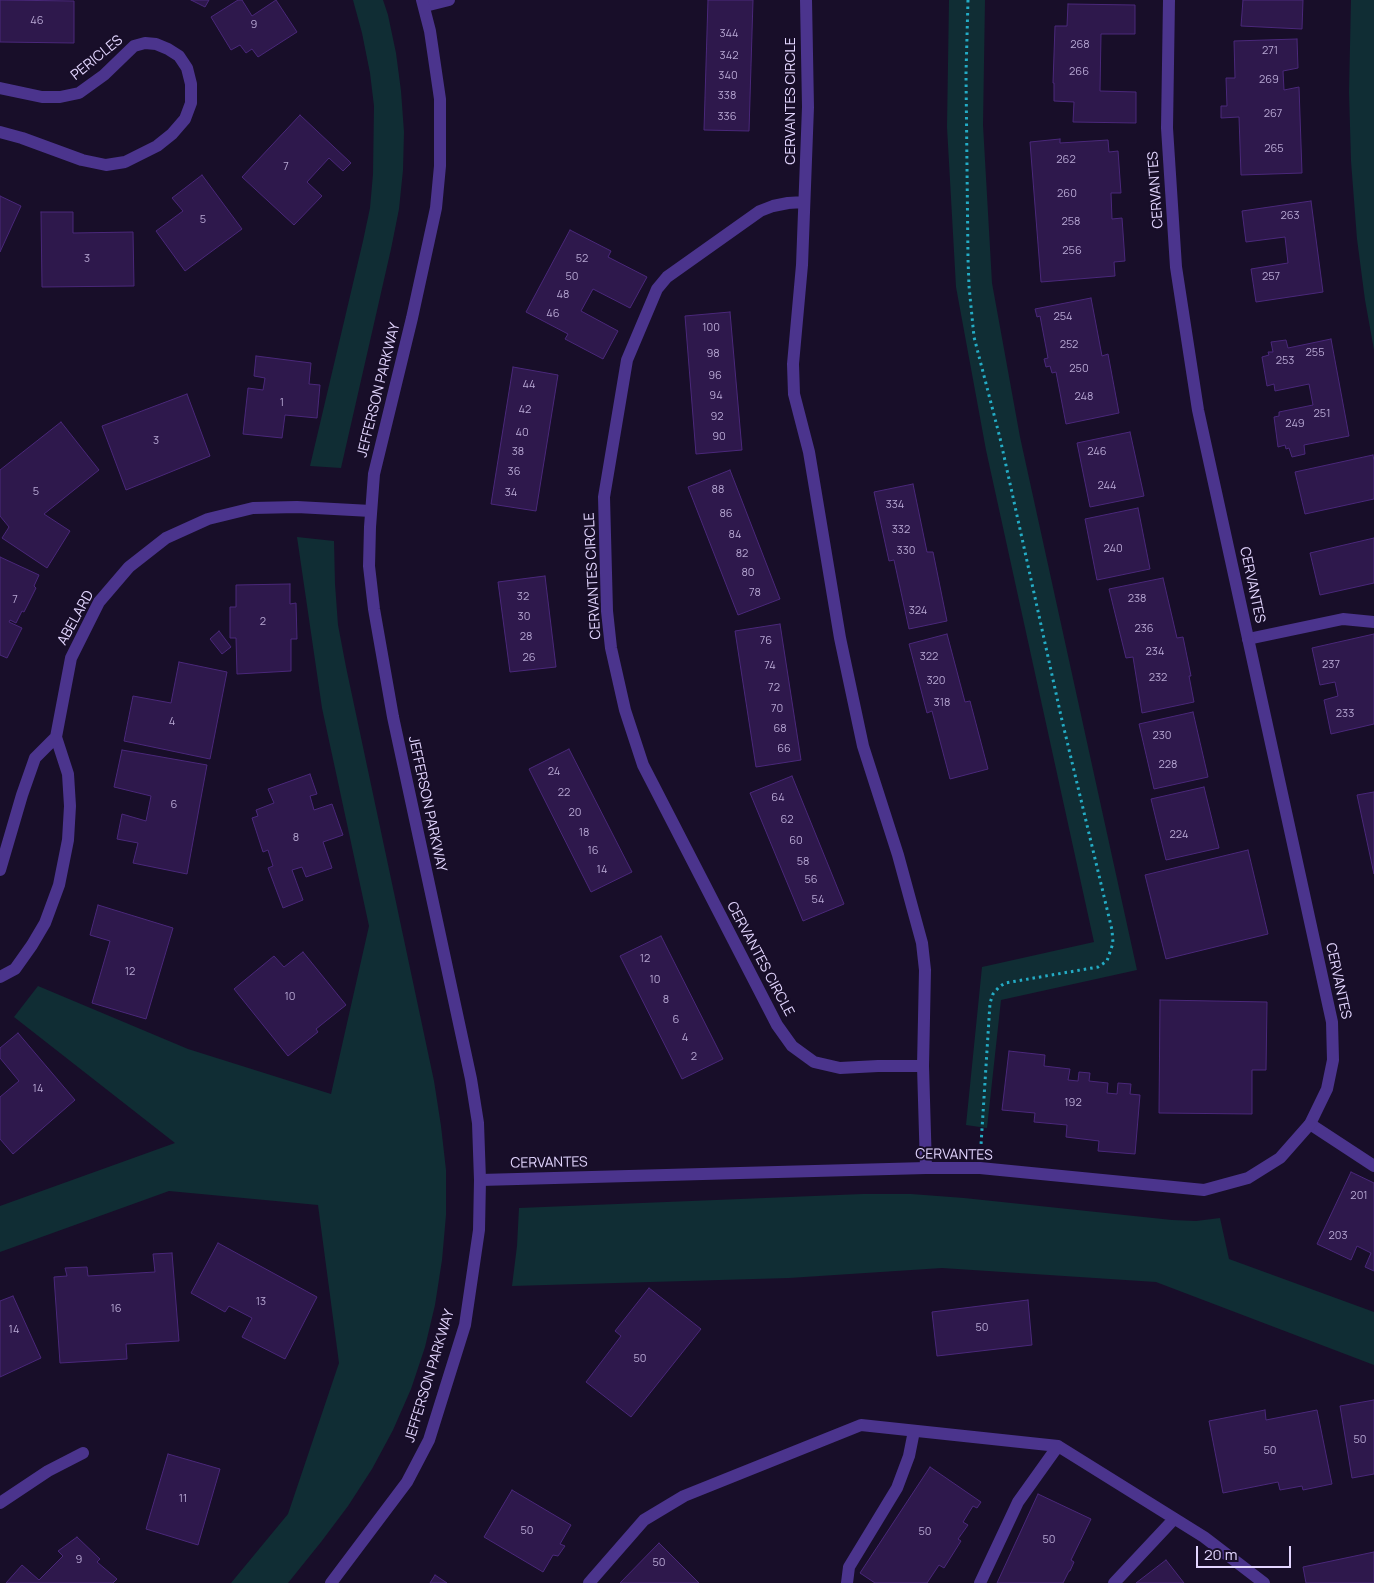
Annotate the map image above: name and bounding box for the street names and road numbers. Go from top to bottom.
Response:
street label: PERICLES [68,32,126,84]
street label: CERVANTES CIRCLE [783,37,799,165]
street label: CERVANTES [1145,151,1167,229]
street label: JEFFERSON PARKWAY [354,321,404,459]
street label: CERVANTES CIRCLE [581,512,605,640]
street label: CERVANTES [1236,545,1268,625]
street label: ABELARD [54,588,98,648]
street label: JEFFERSON PARKWAY [404,735,450,873]
street label: CERVANTES CIRCLE [723,899,797,1019]
street label: CERVANTES [1322,941,1354,1021]
street label: CERVANTES [915,1146,993,1164]
street label: CERVANTES [510,1154,588,1172]
street label: JEFFERSON PARKWAY [402,1307,458,1445]

